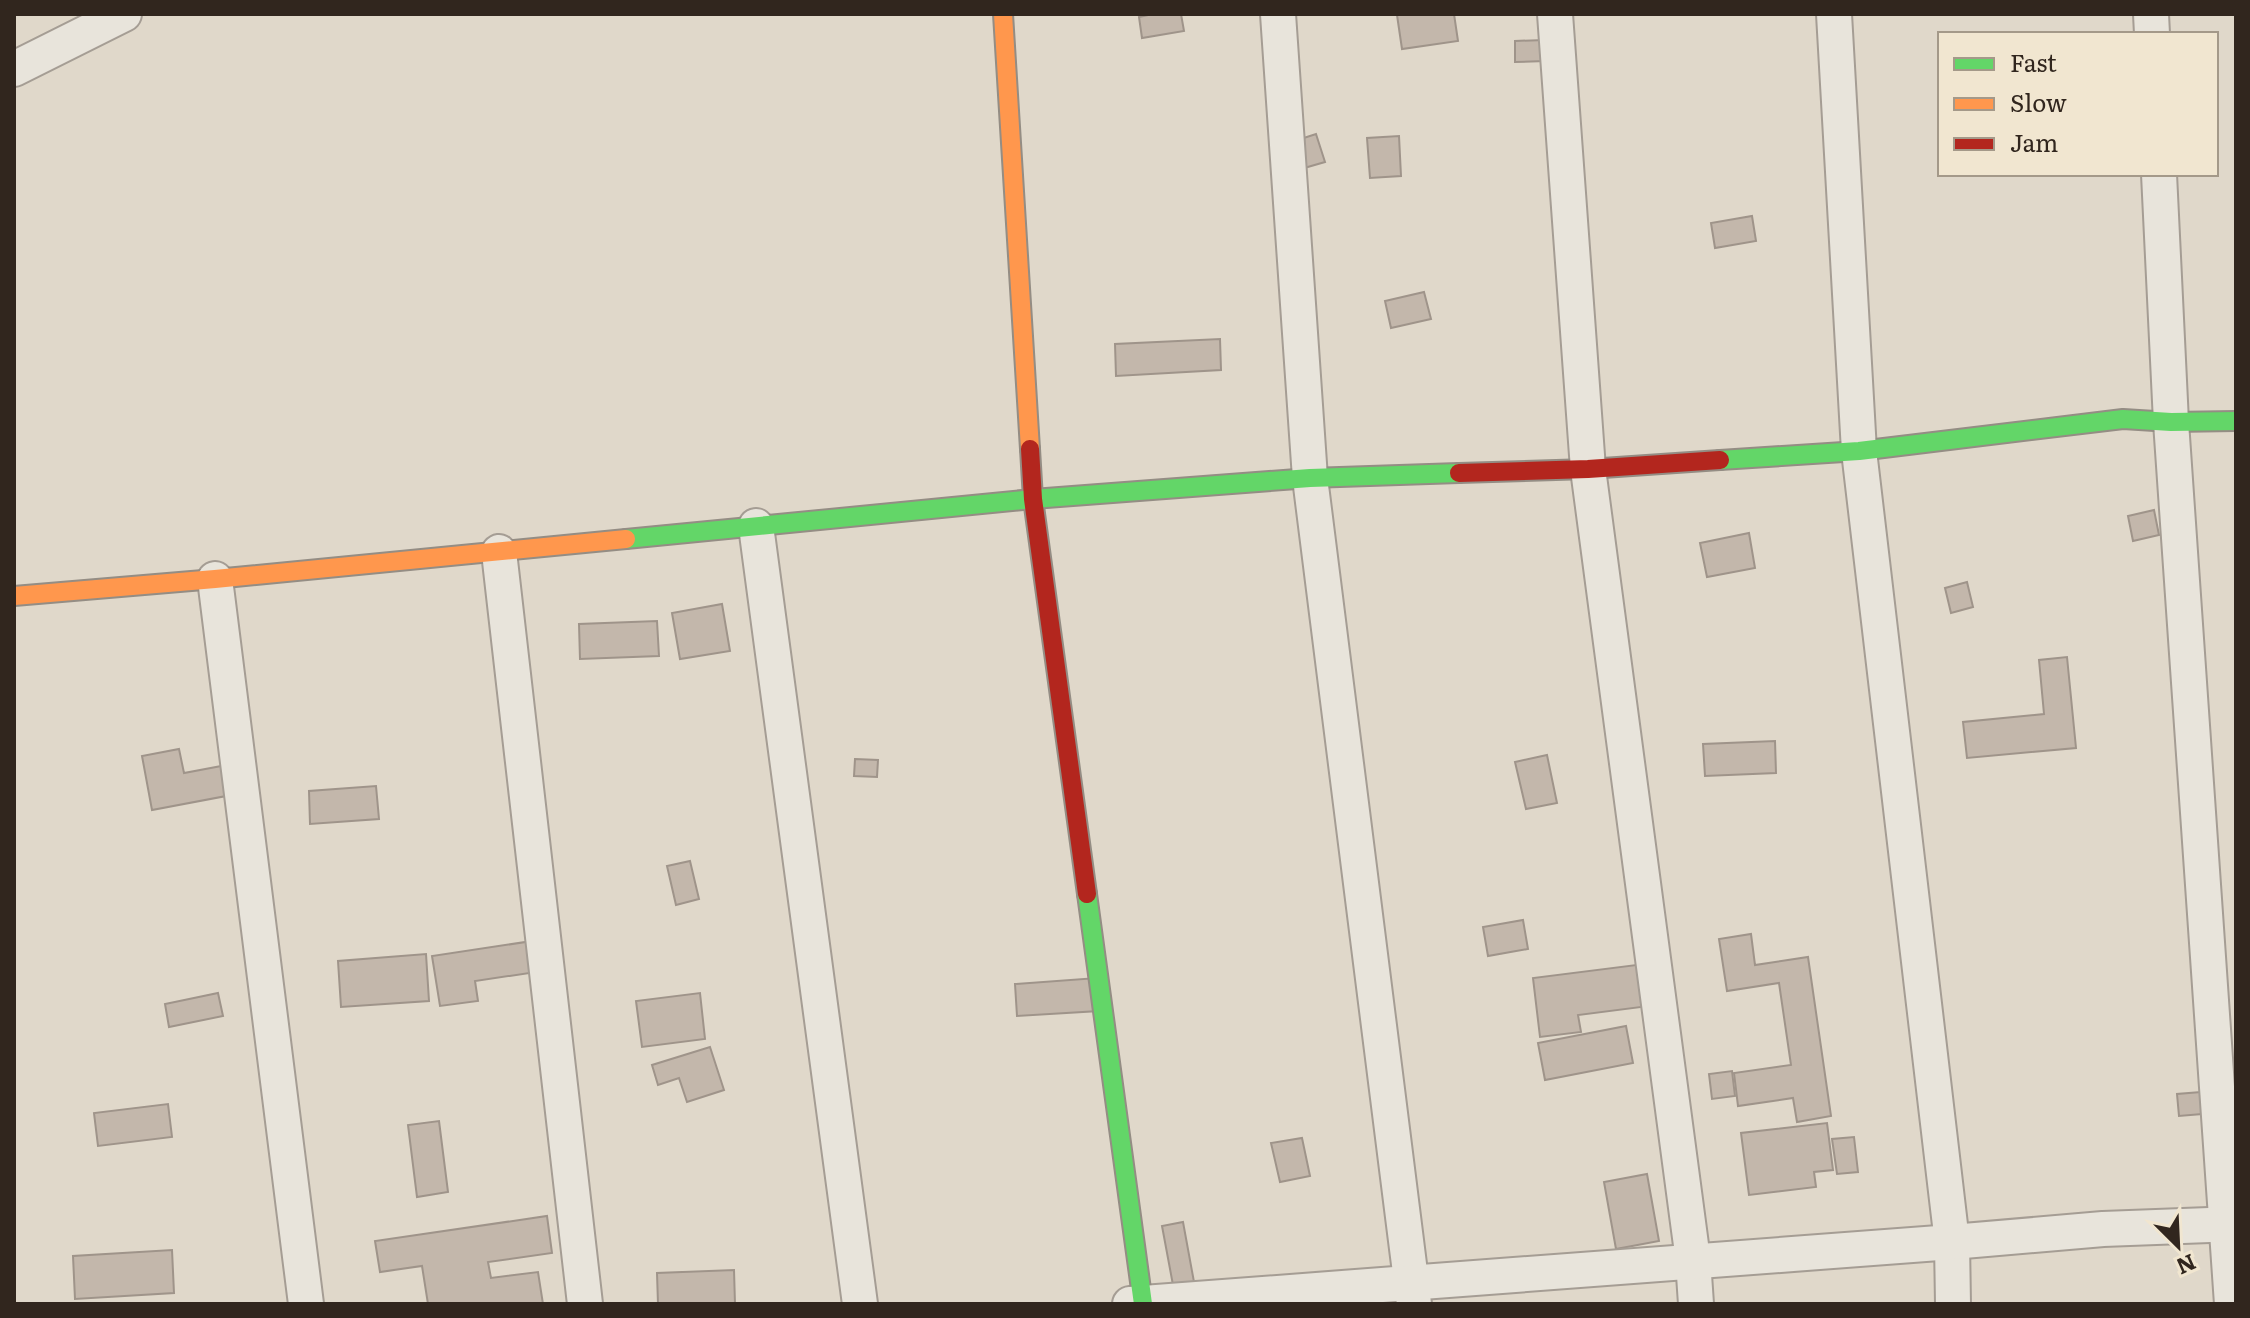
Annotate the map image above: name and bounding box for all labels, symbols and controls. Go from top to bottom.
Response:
legend [1938,32,2218,176]
text: Fast [2010,44,2057,79]
text: Slow [2010,84,2067,119]
text: Jam [2010,124,2058,159]
north arrow [2138,1206,2218,1286]
text: N [2172,1247,2202,1284]

